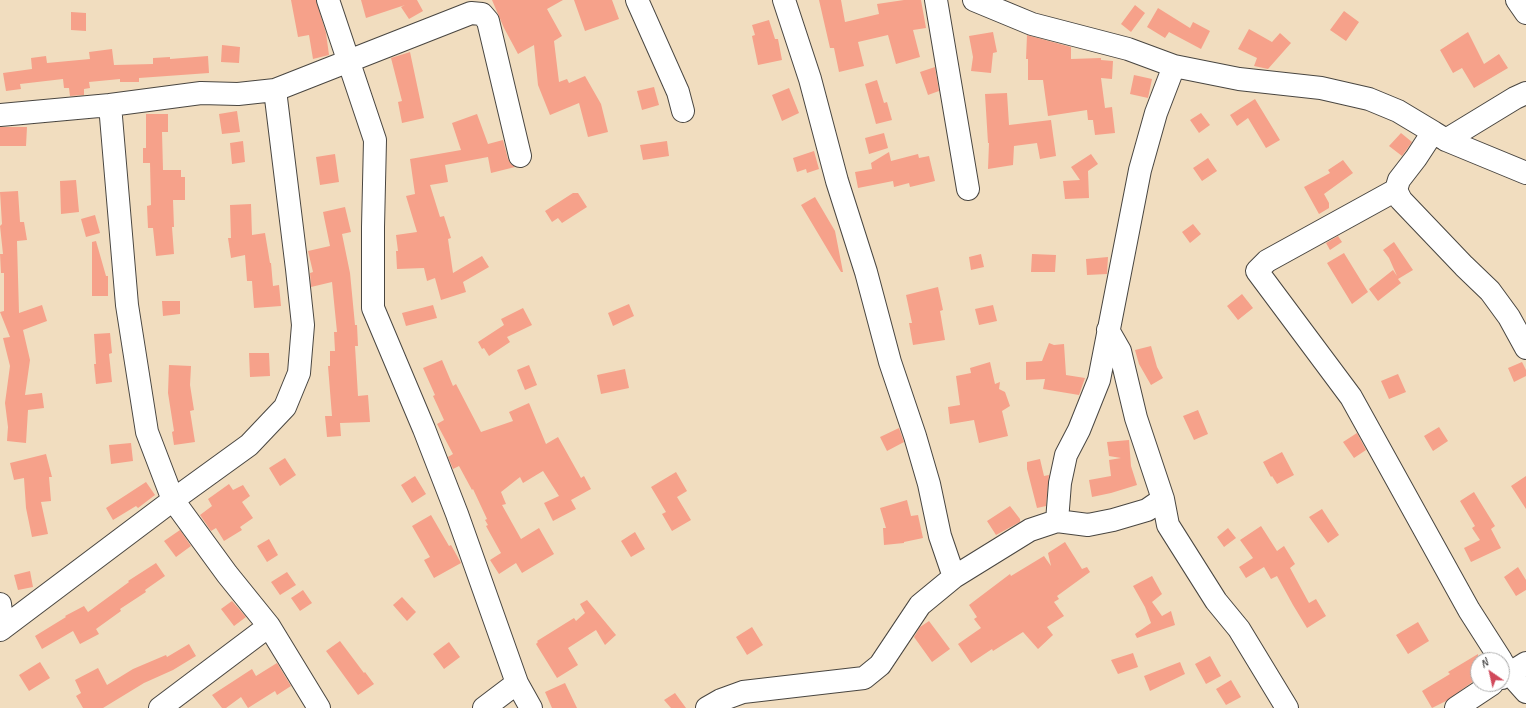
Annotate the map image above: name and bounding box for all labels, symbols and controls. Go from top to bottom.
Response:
north arrow [1470,652,1510,692]
text: N [1477,655,1491,671]

